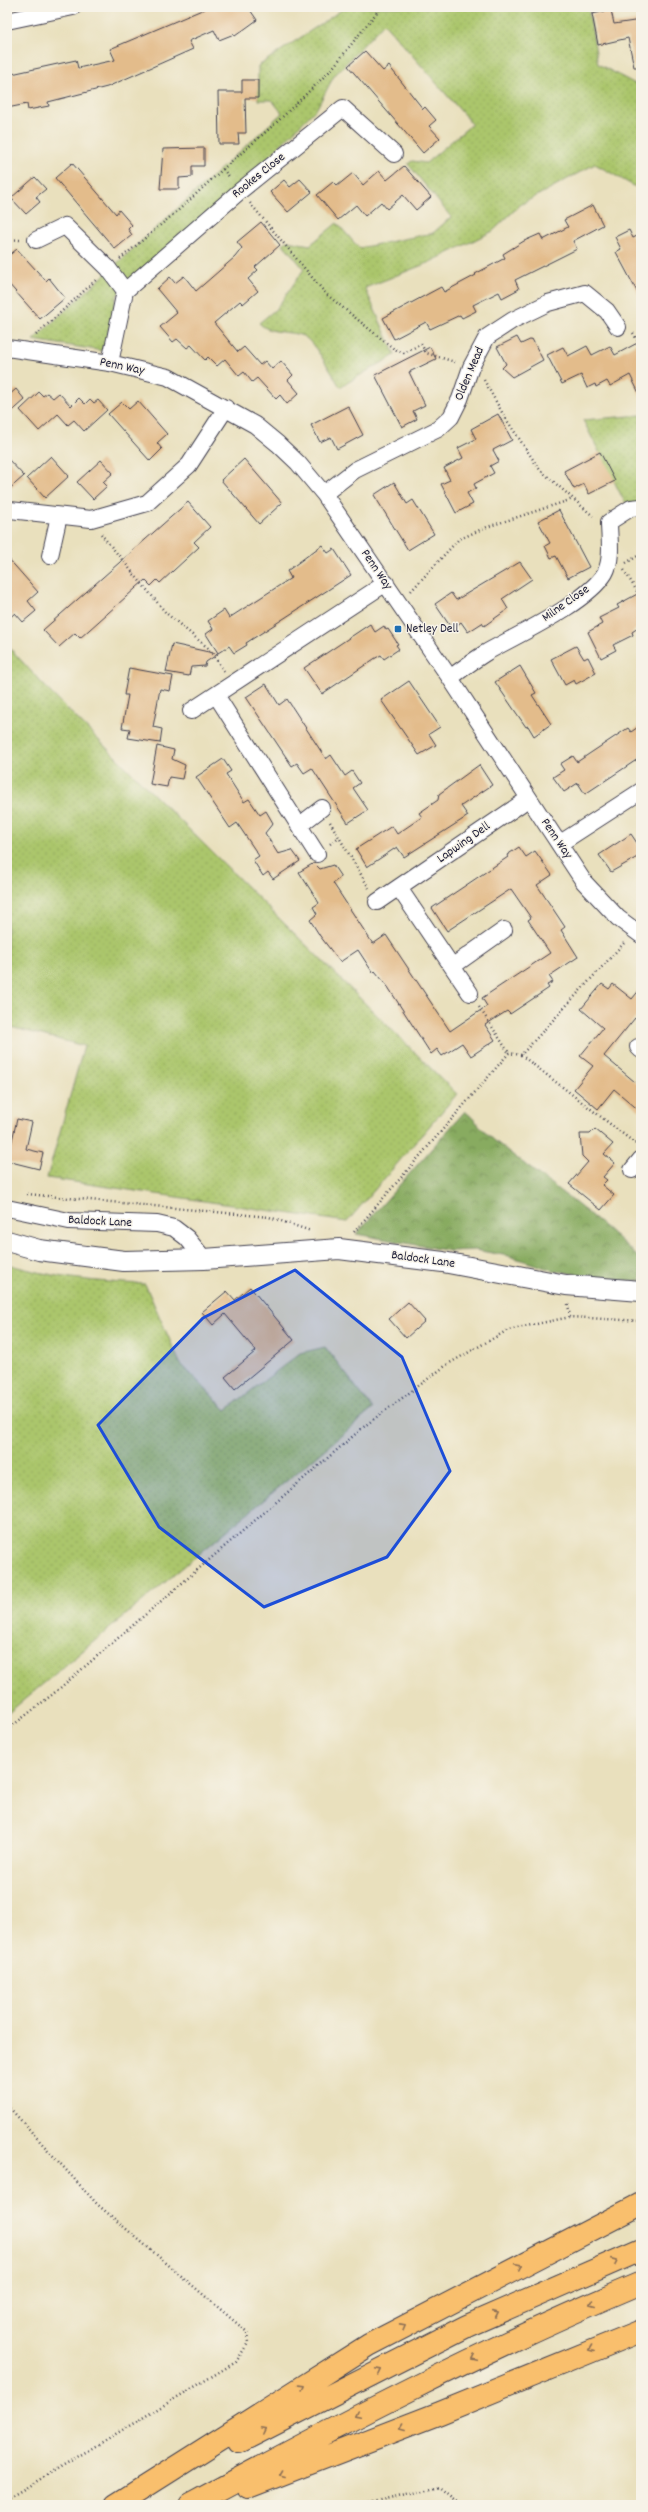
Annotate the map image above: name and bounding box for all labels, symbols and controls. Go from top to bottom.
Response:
street label: Rookes Close [228,148,290,203]
street label: Olden Mead [450,344,490,404]
street label: Penn Way [98,353,147,381]
street label: Penn Way [355,546,397,595]
street label: Milne Close [538,580,594,627]
place label: Netley Dell [406,620,459,639]
marker: Netley Dell [393,624,403,634]
street label: Penn Way [535,815,577,864]
street label: Lapwing Dell [433,818,495,868]
street label: Baldock Lane [68,1211,133,1233]
street label: Baldock Lane [390,1246,456,1274]
one-way arrow [611,2258,618,2266]
one-way arrow [515,2264,522,2271]
one-way arrow [589,2299,597,2307]
one-way arrow [492,2310,499,2318]
one-way arrow [399,2324,406,2331]
one-way arrow [588,2345,595,2353]
one-way arrow [471,2353,478,2361]
one-way arrow [375,2368,383,2375]
one-way arrow [298,2385,305,2392]
one-way arrow [354,2410,362,2418]
one-way arrow [400,2423,407,2431]
one-way arrow [259,2427,267,2434]
one-way arrow [279,2469,286,2477]

